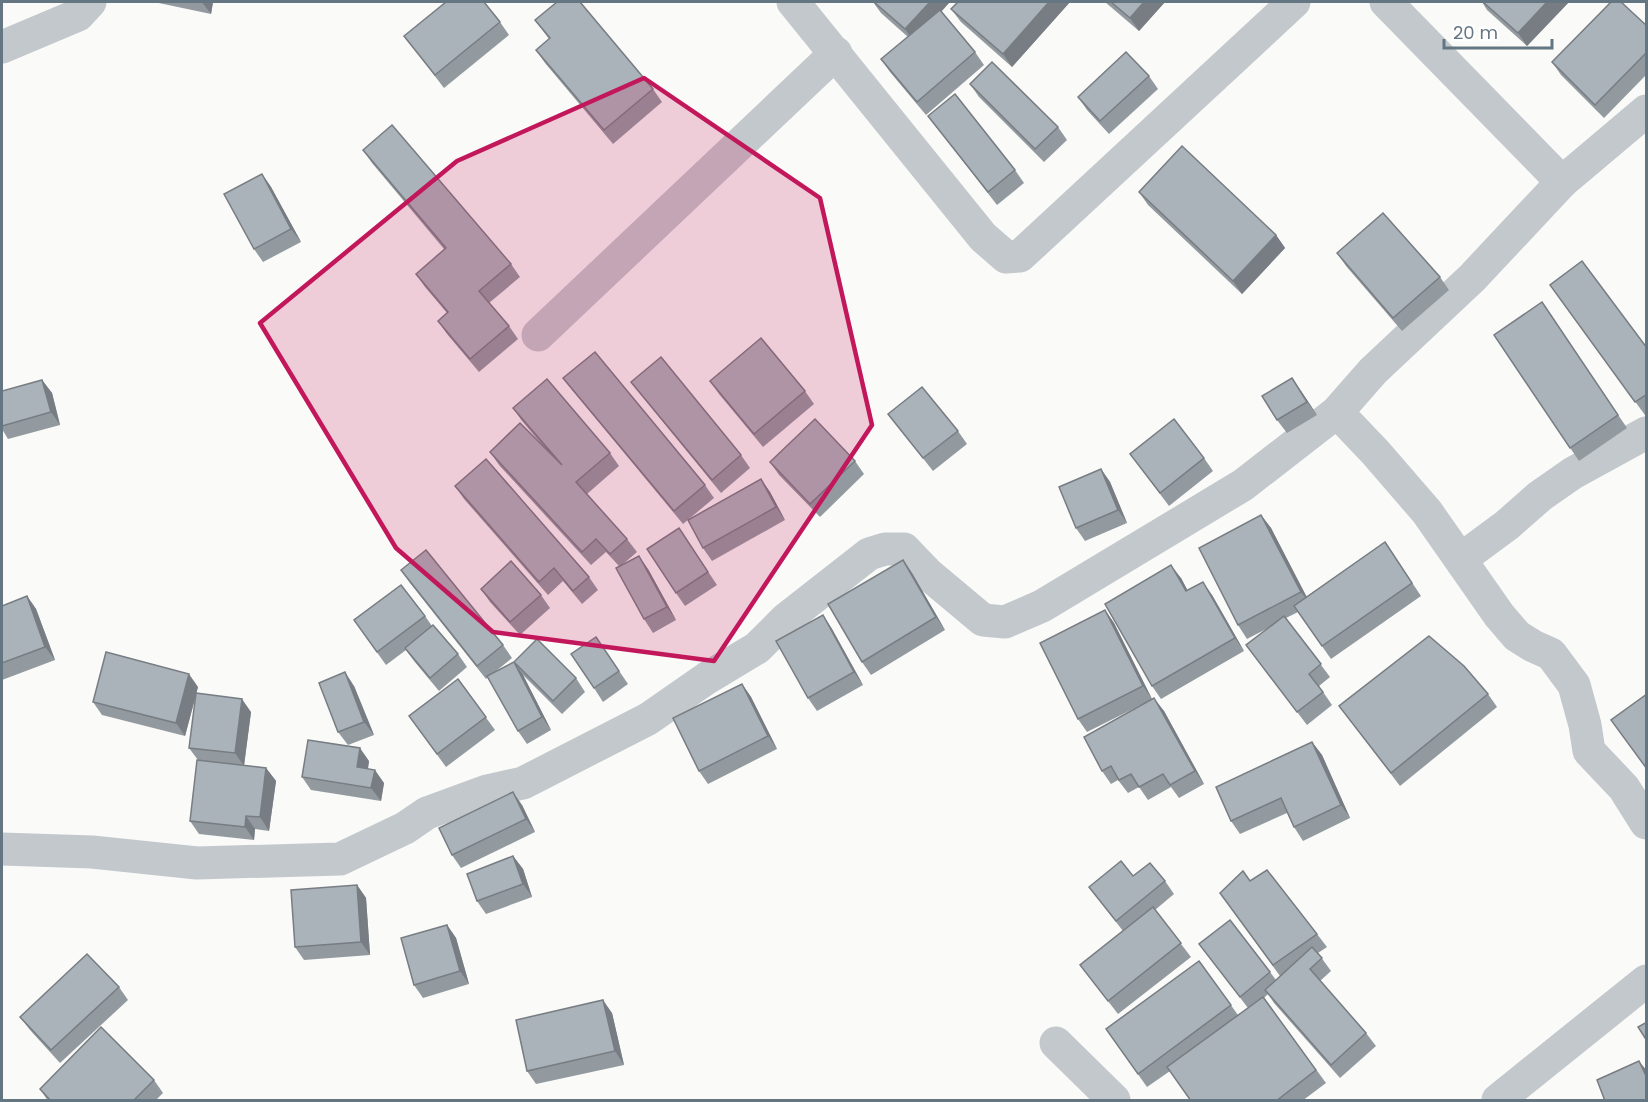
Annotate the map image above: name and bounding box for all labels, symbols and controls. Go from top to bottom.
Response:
scale bar [1444,12,1552,50]
text: 20 m [1453,20,1498,45]

